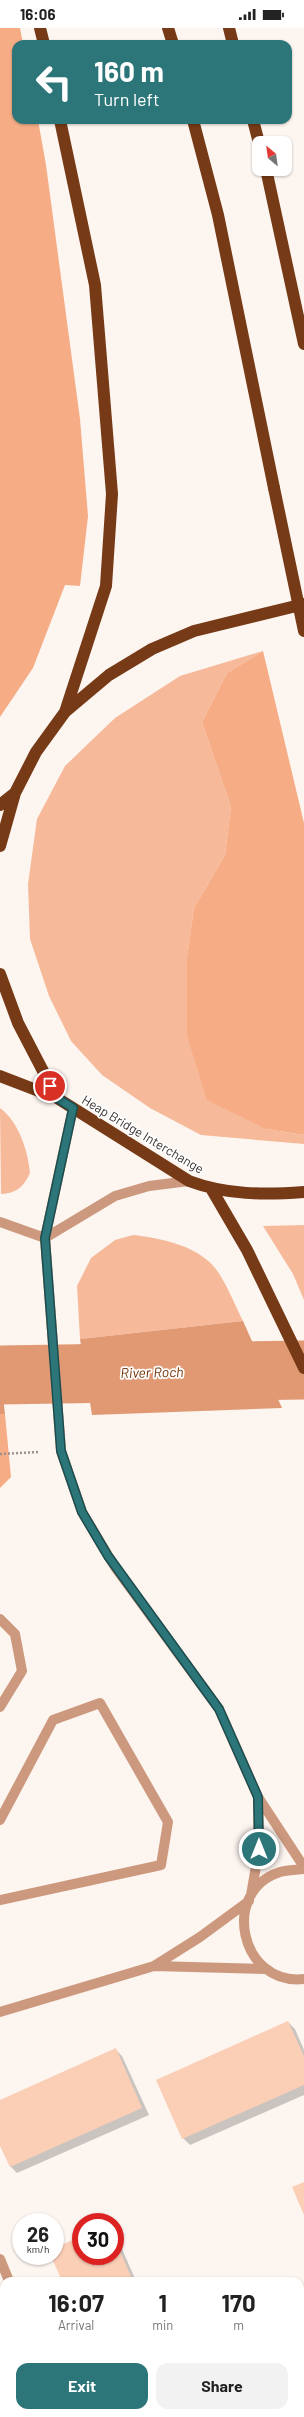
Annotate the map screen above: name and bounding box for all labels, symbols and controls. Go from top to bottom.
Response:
text: 16:06 [20,5,55,23]
text: 160 m [94,54,164,88]
icon: left [28,56,80,108]
text: Turn left [94,88,160,110]
north arrow [252,136,292,176]
map controls [252,136,292,176]
pin [33,1069,67,1103]
icon: arrive [39,1075,61,1097]
street label: Heap Bridge Interchange [79,1091,207,1177]
water label: River Roch [120,1363,184,1381]
position arrow [238,1828,280,1870]
speed limit sign: 30 [72,2213,124,2265]
text: 26 [27,2222,49,2246]
text: km/h [27,2243,49,2255]
text: 16:07 [48,2288,104,2317]
text: 1 [159,2288,167,2317]
text: 170 [222,2288,256,2317]
text: Arrival [58,2317,94,2333]
text: min [152,2317,173,2333]
text: m [233,2317,244,2333]
button: Exit [16,2363,148,2409]
button: Share [156,2363,288,2409]

